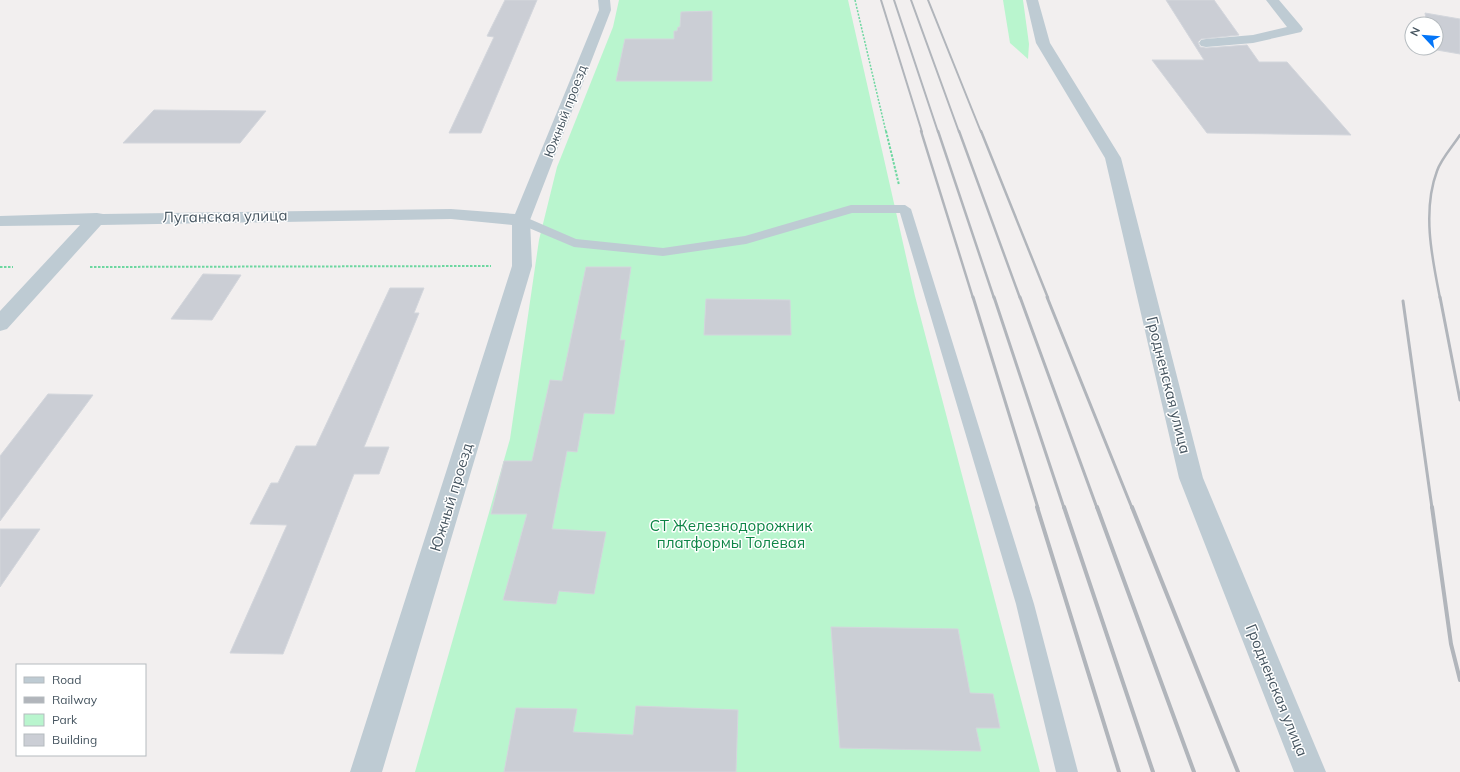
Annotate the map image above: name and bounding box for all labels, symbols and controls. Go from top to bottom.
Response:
north arrow [1404,16,1444,56]
text: N [1407,25,1423,38]
street label: Южный проезд [540,62,590,159]
street label: Луганская улица [162,205,288,227]
street label: Гродненская улица [1143,314,1195,456]
street label: Южный проезд [425,440,477,554]
park label: СТ Железнодорожник платформы Толевая [650,516,813,552]
street label: Гродненская улица [1242,621,1312,759]
legend [16,664,146,756]
text: Road [52,672,81,687]
text: Railway [52,692,98,707]
text: Park [52,712,78,727]
text: Building [52,732,97,747]

